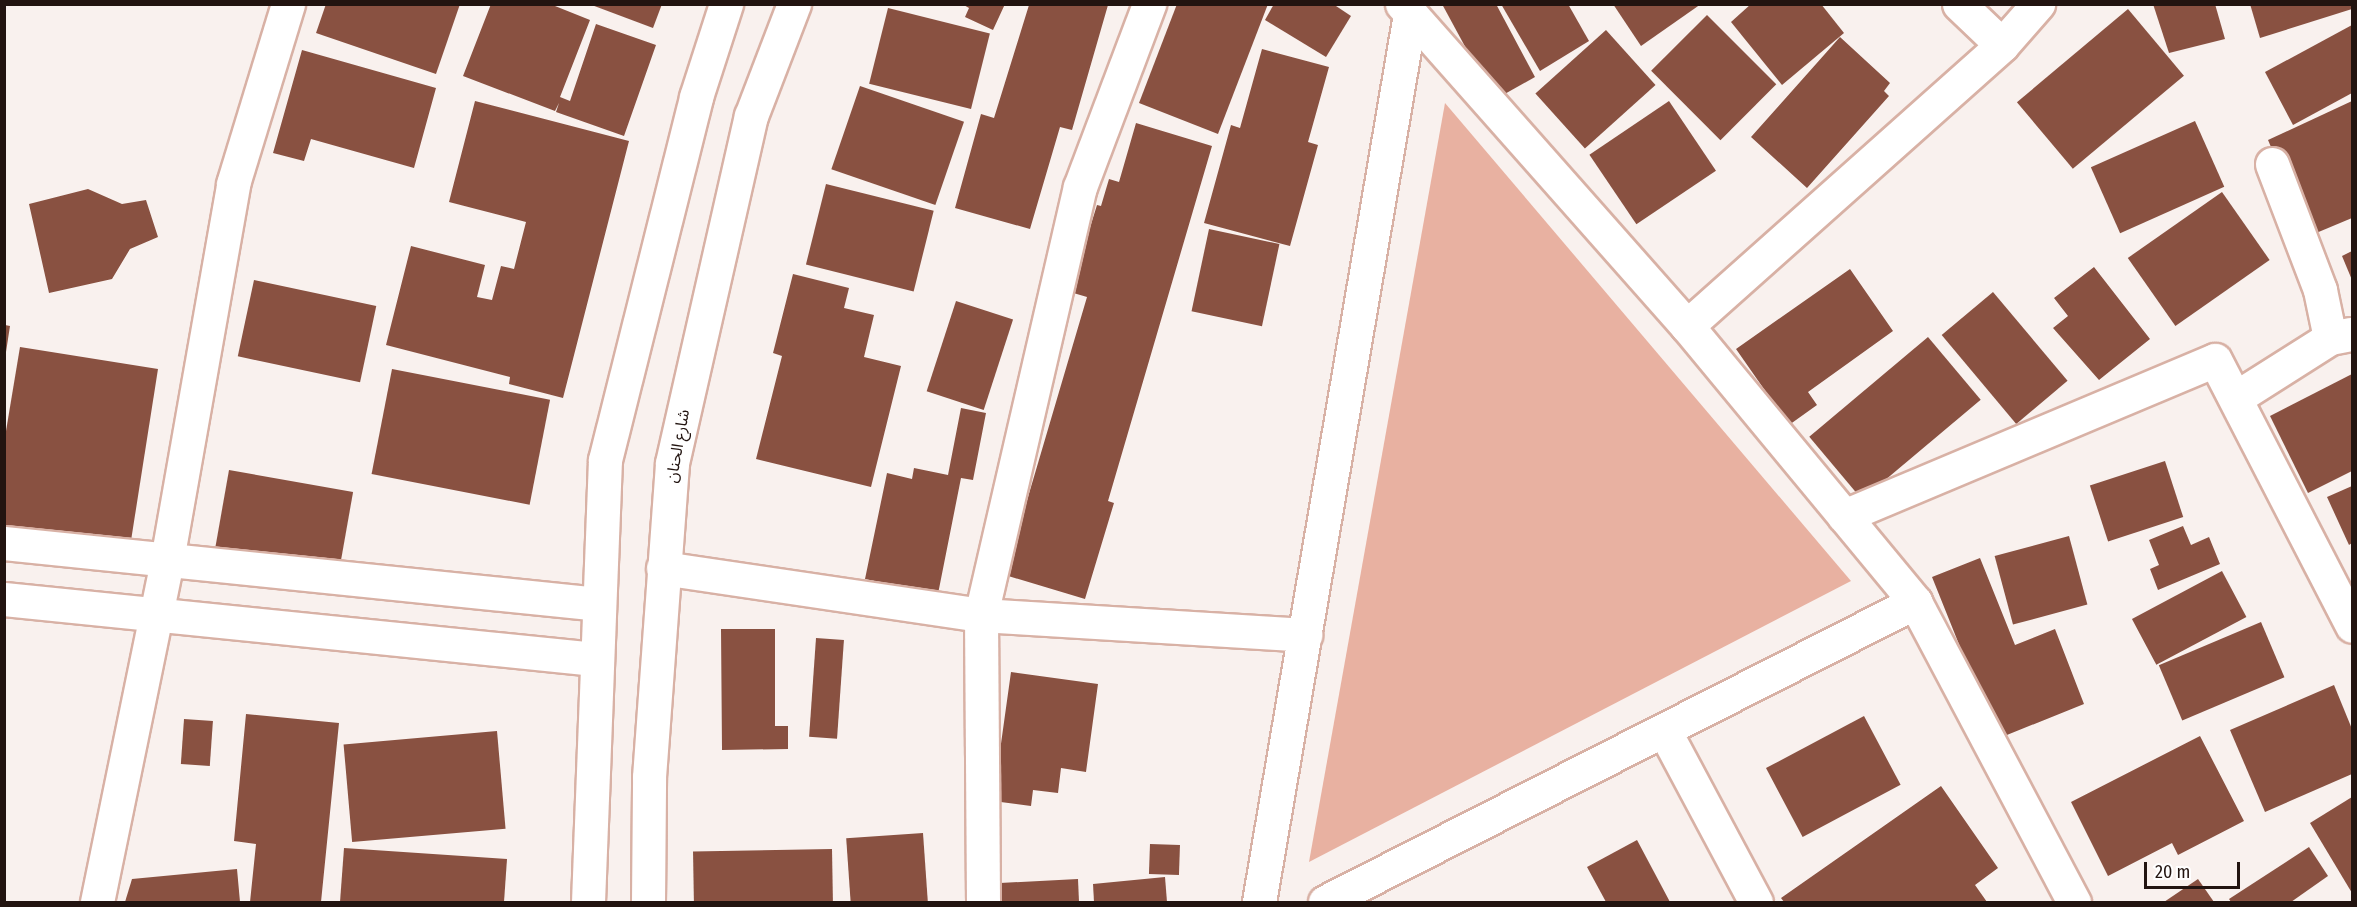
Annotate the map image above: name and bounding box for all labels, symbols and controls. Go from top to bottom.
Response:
street label: شارع الحنان [662,408,694,484]
scale bar [2147,850,2243,888]
text: 20 m [2155,861,2190,883]

